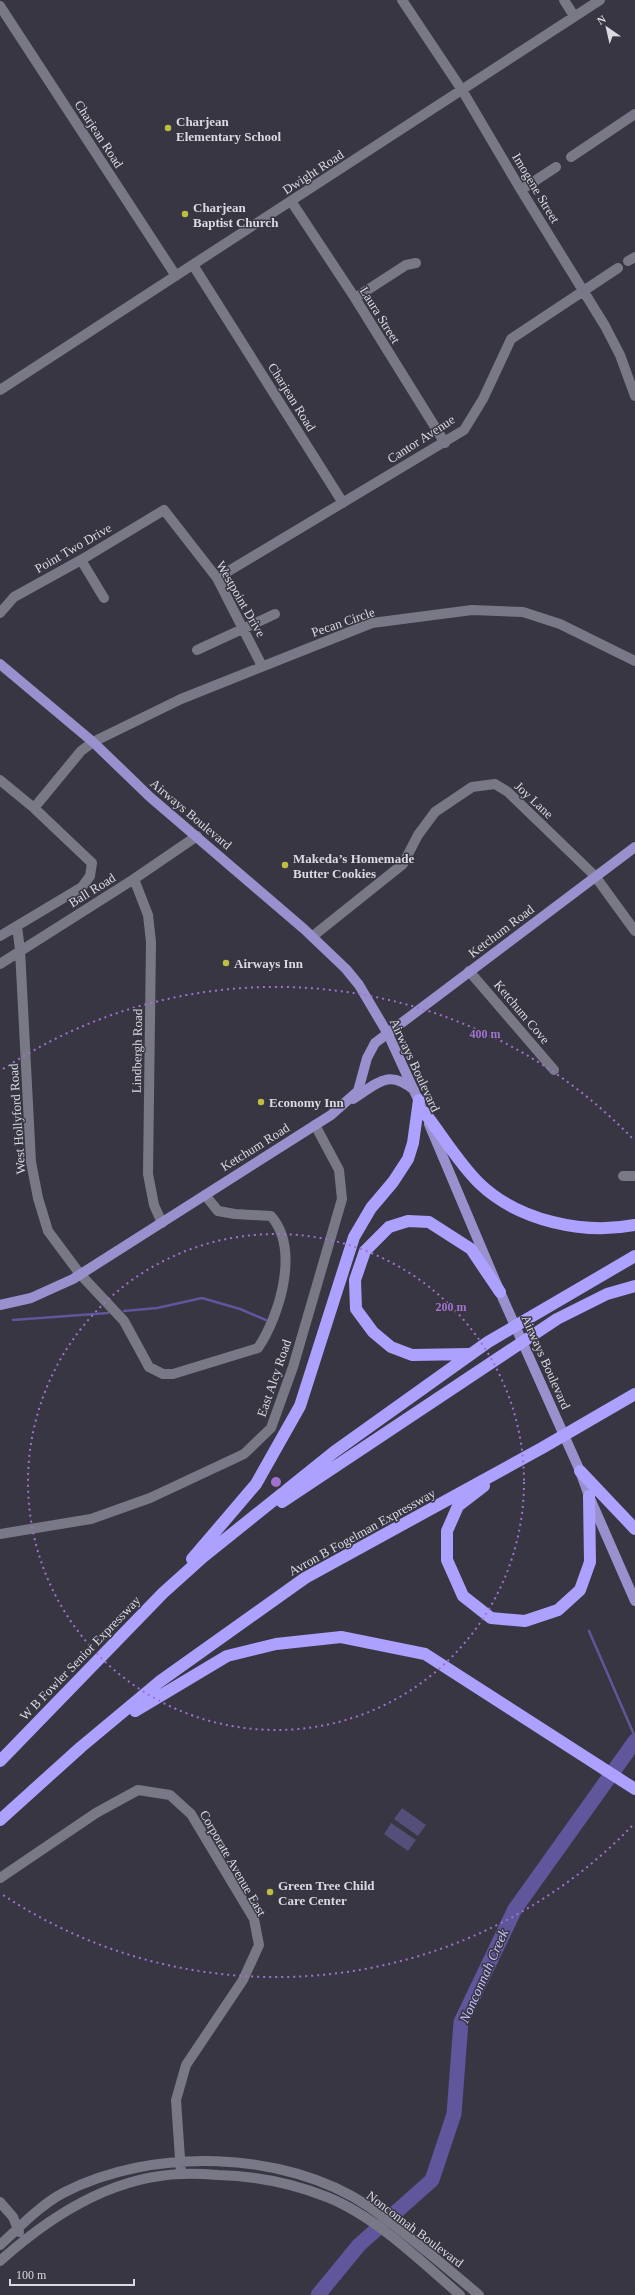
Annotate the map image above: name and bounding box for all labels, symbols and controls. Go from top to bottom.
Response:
north arrow [587,8,627,48]
text: N [595,12,608,27]
street label: Charjean Road [72,97,127,171]
place label: Charjean Elementary School [176,114,281,144]
marker: Charjean Elementary School [163,123,173,133]
street label: Dwight Road [280,146,347,197]
street label: Imogene Street [509,150,563,226]
place label: Charjean Baptist Church [193,200,279,230]
marker: Charjean Baptist Church [180,209,190,219]
street label: Laura Street [357,284,403,346]
street label: Charjean Road [265,360,319,434]
street label: Cantor Avenue [384,412,458,466]
street label: Point Two Drive [32,520,114,576]
street label: Westpoint Drive [213,558,269,640]
street label: Pecan Circle [309,604,377,640]
street label: Airways Boulevard [147,776,235,853]
street label: Joy Lane [512,778,557,822]
place label: Makeda’s Homemade Butter Cookies [293,851,414,881]
marker: Makeda’s Homemade Butter Cookies [280,860,290,870]
street label: Ball Road [66,870,119,910]
street label: Ketchum Road [465,901,537,961]
place label: Airways Inn [234,956,304,971]
marker: Airways Inn [221,958,231,968]
street label: Ketchum Cove [491,977,553,1047]
street label: Lindbergh Road [129,1008,145,1093]
street label: Airways Boulevard [387,1016,443,1115]
text: 400 m [470,1027,501,1041]
street label: West Hollyford Road [6,1063,28,1175]
place label: Economy Inn [269,1095,345,1110]
marker: Economy Inn [256,1097,266,1107]
street label: Ketchum Road [218,1120,293,1174]
text: 200 m [436,1300,467,1314]
street label: Airways Boulevard [519,1313,574,1412]
street label: East Alcy Road [254,1337,294,1419]
centre of rings [269,1475,283,1489]
street label: Avron B Fogelman Expressway [286,1485,438,1579]
street label: W B Fowler Senior Expressway [16,1592,144,1723]
street label: Corporate Avenue East [197,1807,270,1919]
place label: Green Tree Child Care Center [278,1878,375,1908]
marker: Green Tree Child Care Center [265,1887,275,1897]
water label: Nonconnah Creek [456,1926,512,2026]
street label: Nonconnah Boulevard [364,2188,467,2271]
scale bar [10,2261,134,2287]
text: 100 m [16,2268,47,2282]

